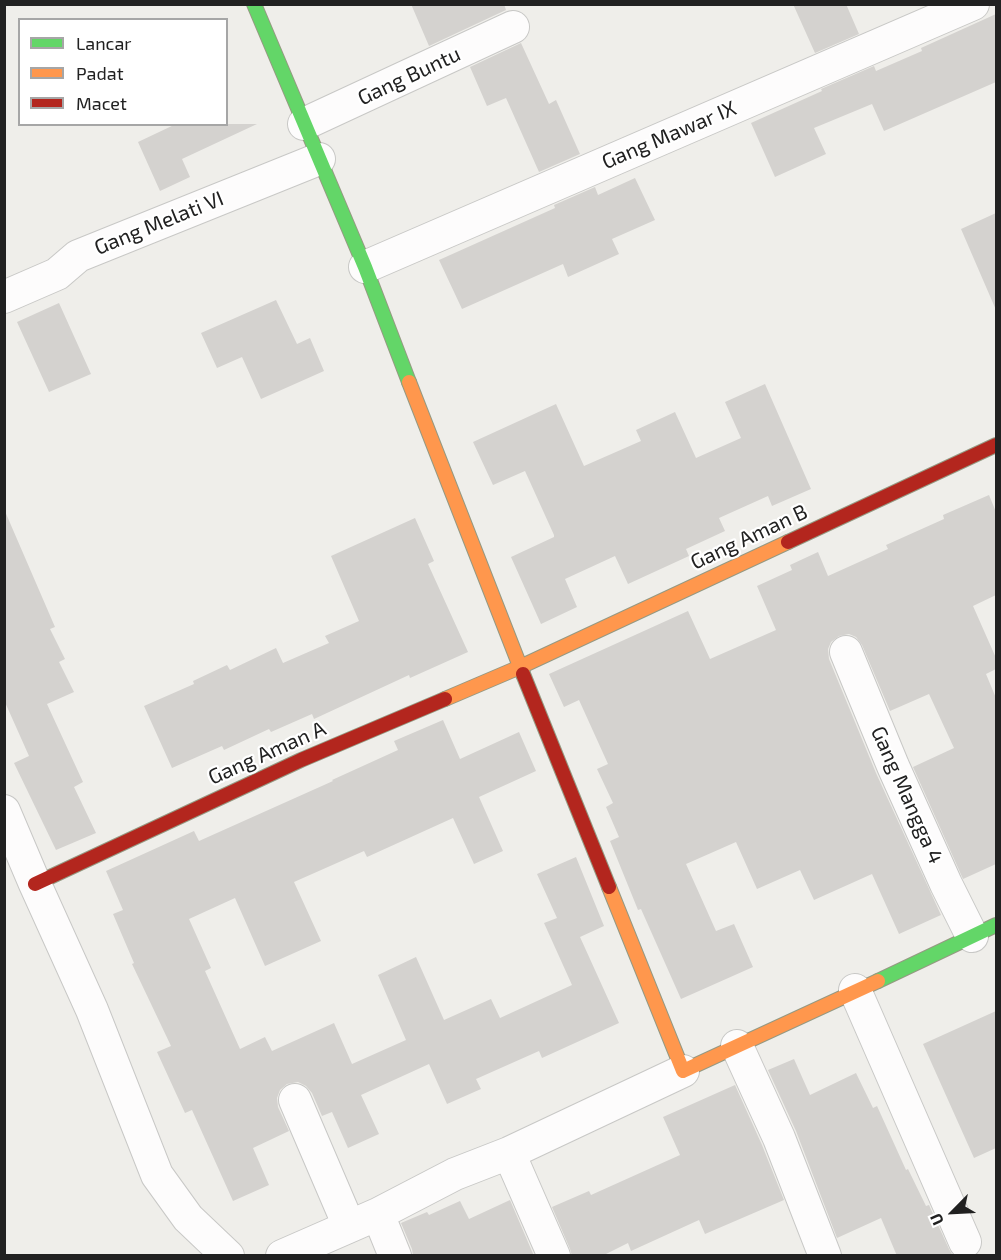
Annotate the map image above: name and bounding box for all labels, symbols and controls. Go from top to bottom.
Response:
legend [18,18,228,126]
text: Lancar [76,32,132,54]
street label: Gang Buntu [354,41,464,111]
text: Padat [76,62,123,84]
text: Macet [76,92,127,114]
street label: Gang Mawar IX [598,95,740,175]
street label: Gang Melati VI [91,186,227,260]
street label: Gang Aman B [686,499,812,575]
street label: Gang Aman A [204,716,330,790]
street label: Gang Mangga 4 [865,722,949,868]
north arrow [923,1182,983,1242]
text: U [925,1211,947,1228]

